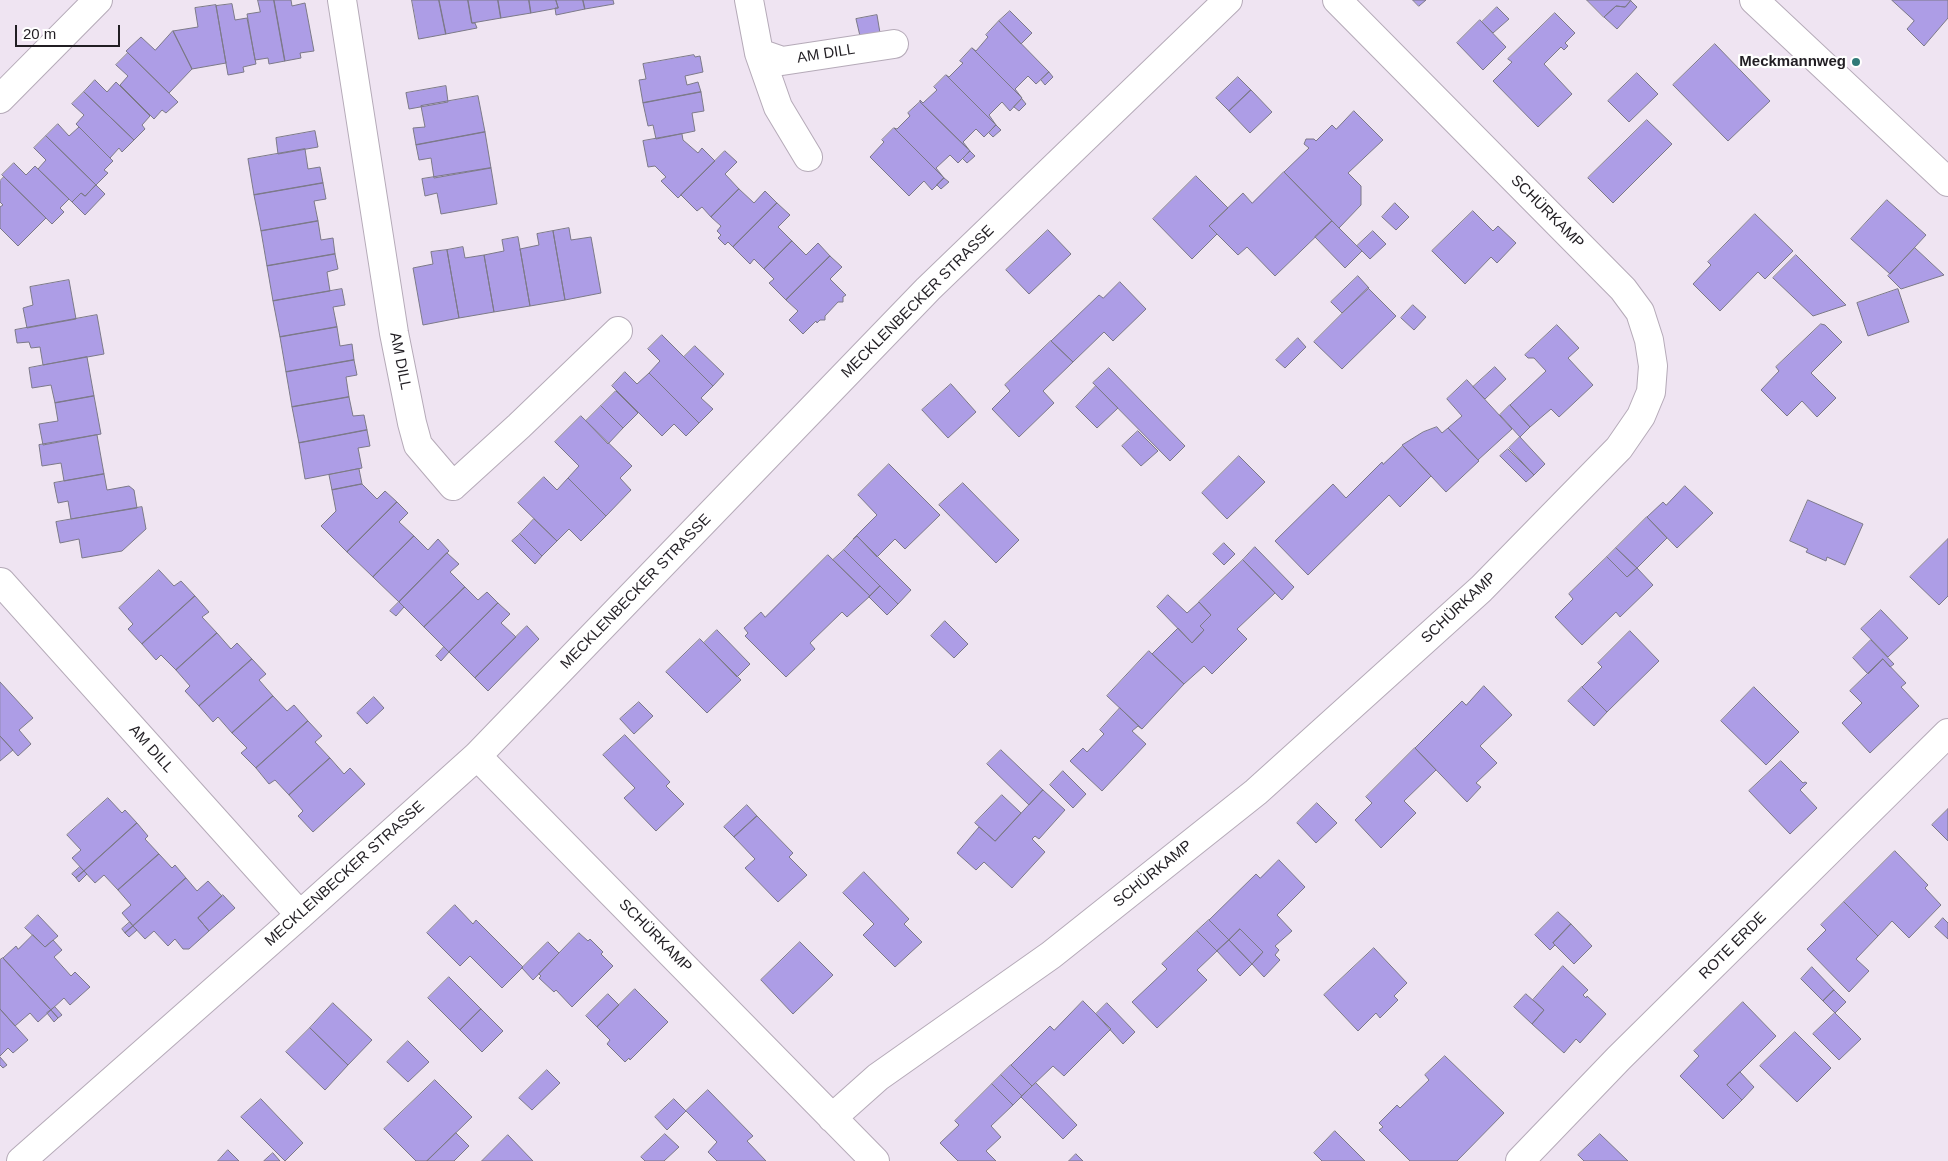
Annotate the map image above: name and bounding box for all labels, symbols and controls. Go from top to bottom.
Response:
scale bar [18,15,122,47]
text: 20 m [23,25,56,42]
street label: AM DILL [796,41,856,67]
place label: Meckmannweg [1739,53,1846,71]
marker: Meckmannweg [1850,56,1862,68]
street label: SCHÜRKAMP [1507,172,1587,252]
street label: MECKLENBECKER STRASSE [838,222,998,382]
street label: AM DILL [386,331,414,391]
street label: MECKLENBECKER STRASSE [557,511,715,673]
street label: SCHÜRKAMP [1418,569,1500,647]
street label: AM DILL [125,721,177,777]
street label: MECKLENBECKER STRASSE [262,798,428,950]
street label: SCHÜRKAMP [1110,837,1196,911]
street label: SCHÜRKAMP [615,896,695,976]
street label: ROTE ERDE [1696,909,1770,983]

